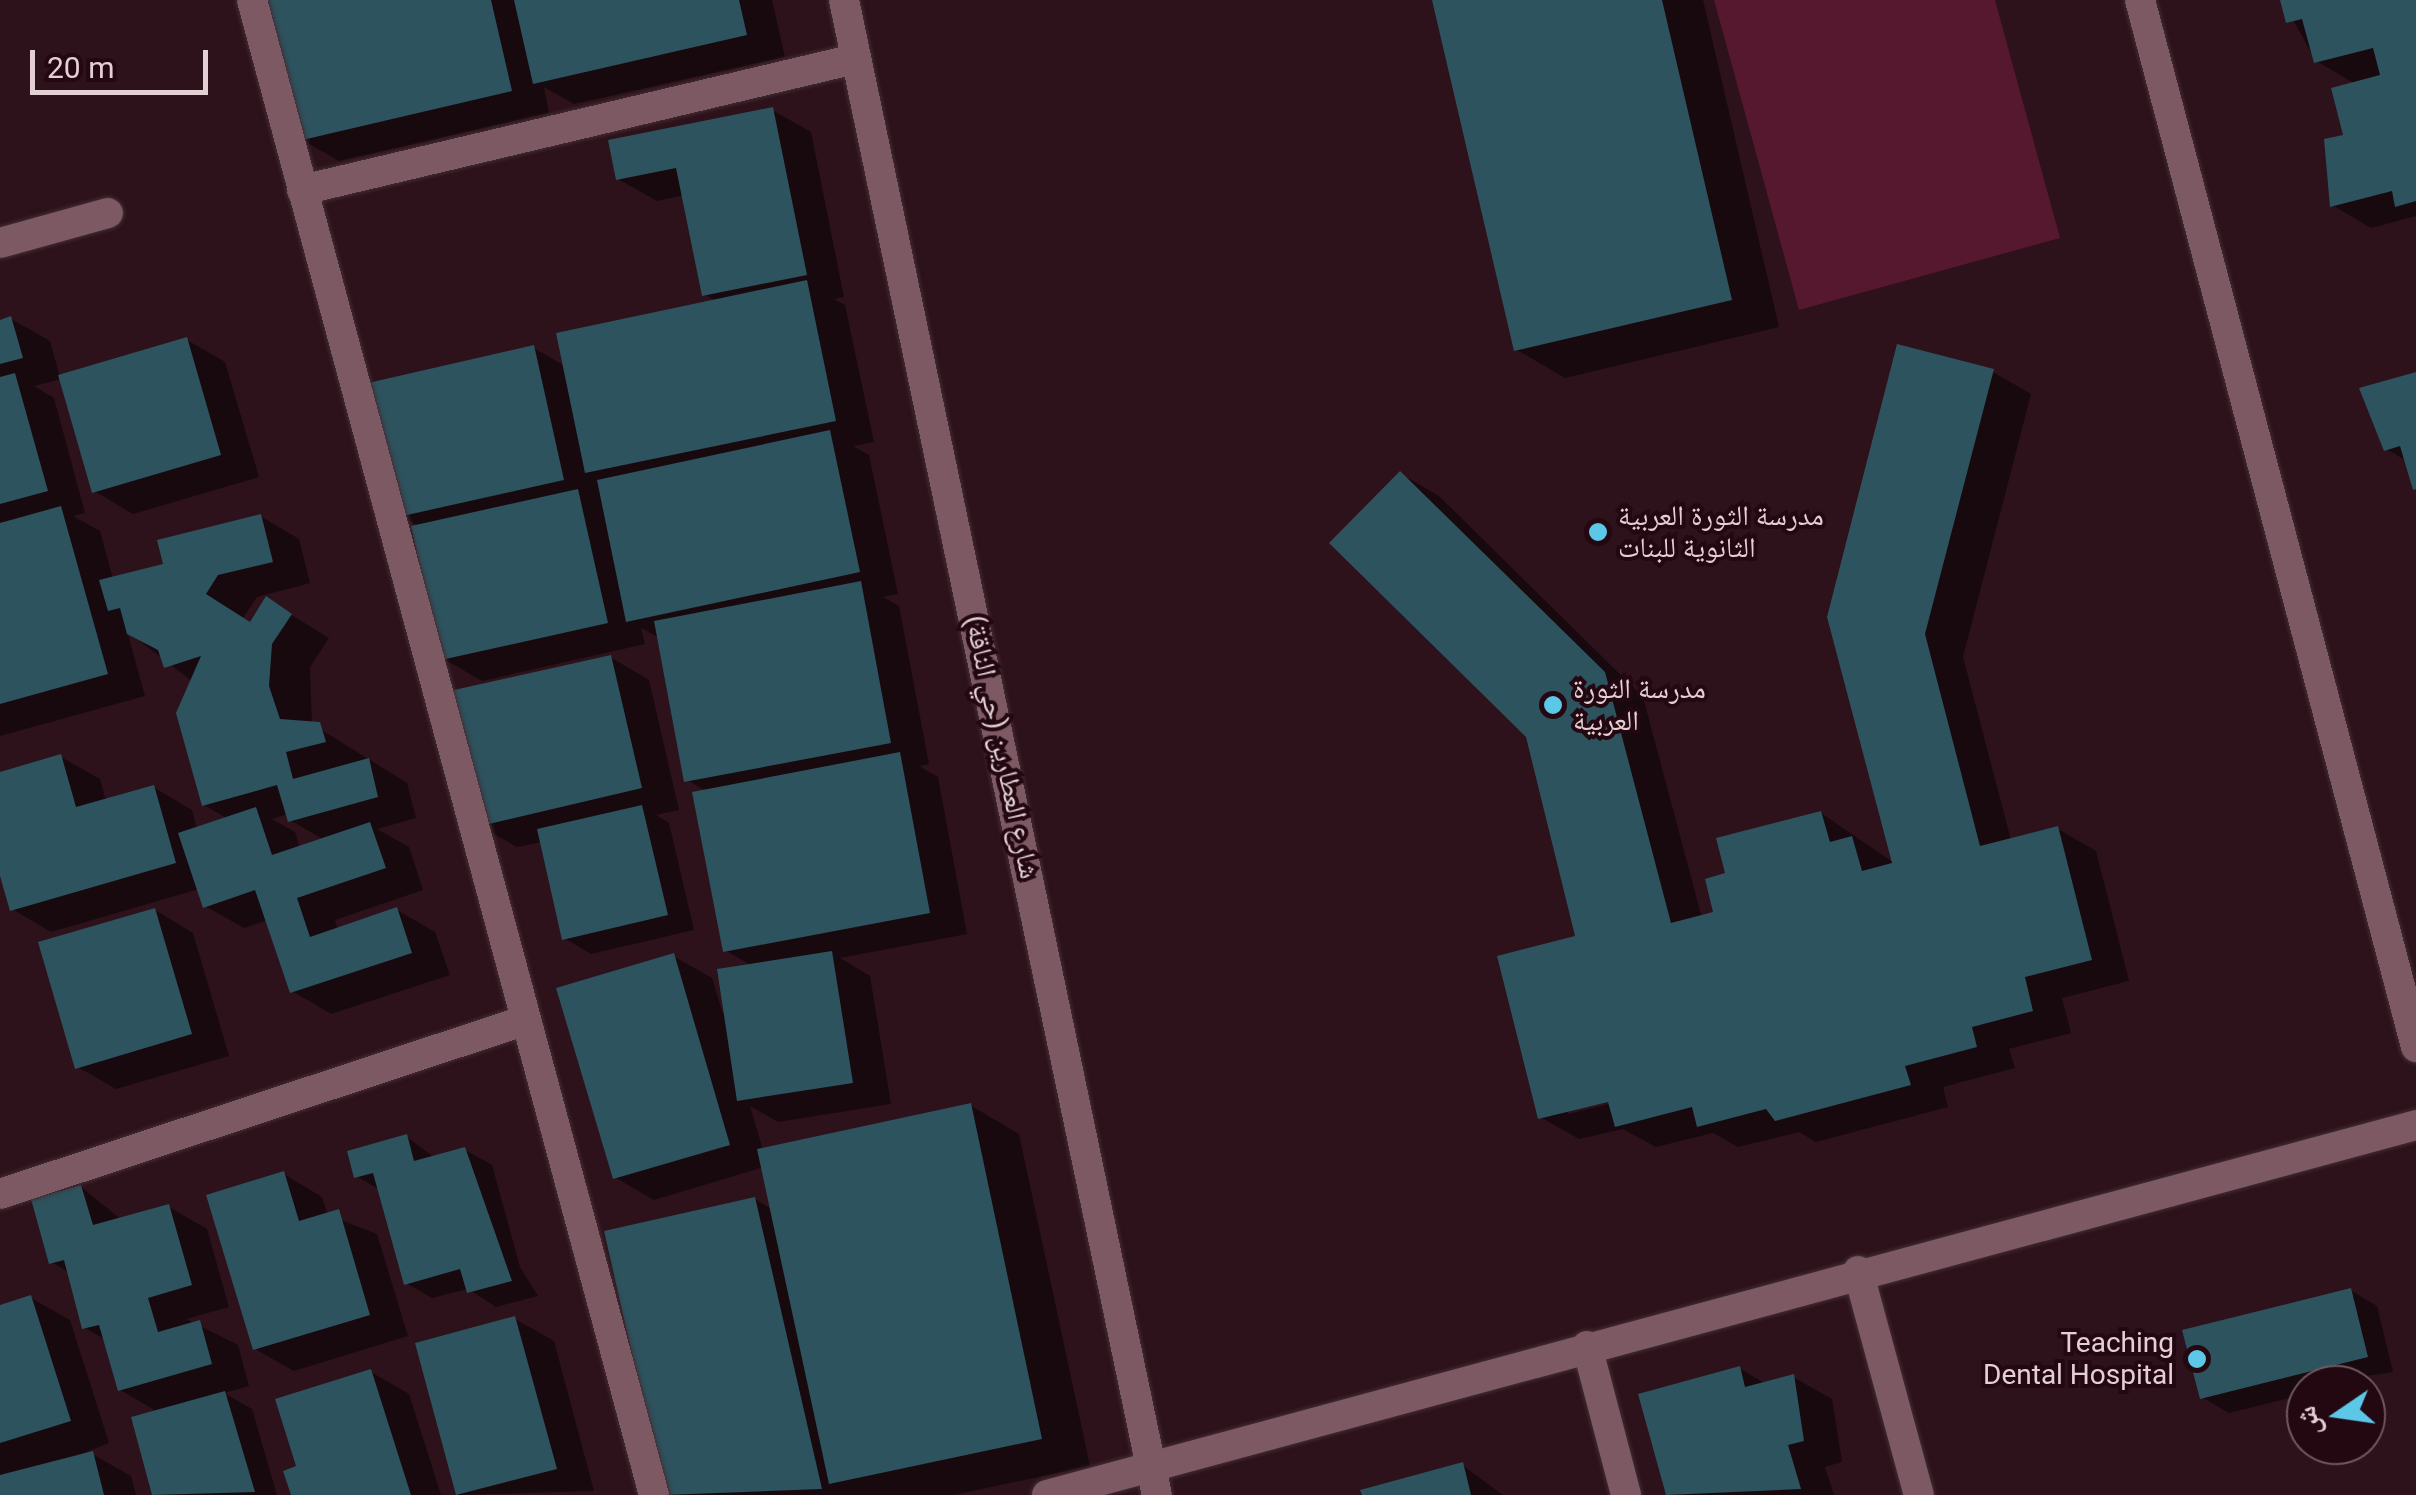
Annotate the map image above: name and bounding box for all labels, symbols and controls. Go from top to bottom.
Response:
scale bar [35,30,212,92]
text: 20 m [47,50,114,85]
place label: مدرسة الثورة العربية الثانوية للبنات [1618,499,1824,565]
marker: مدرسة الثورة العربية الثانوية للبنات [1587,521,1609,543]
street label: شارع العطارين (حي الناقة) [958,612,1046,882]
place label: مدرسة الثورة العربية [1573,672,1706,738]
marker: مدرسة الثورة العربية [1542,694,1564,716]
place label: Teaching Dental Hospital [1983,1326,2174,1392]
marker: Teaching Dental Hospital [2184,1346,2210,1372]
north arrow [2286,1365,2386,1465]
text: ش [2289,1403,2328,1440]

